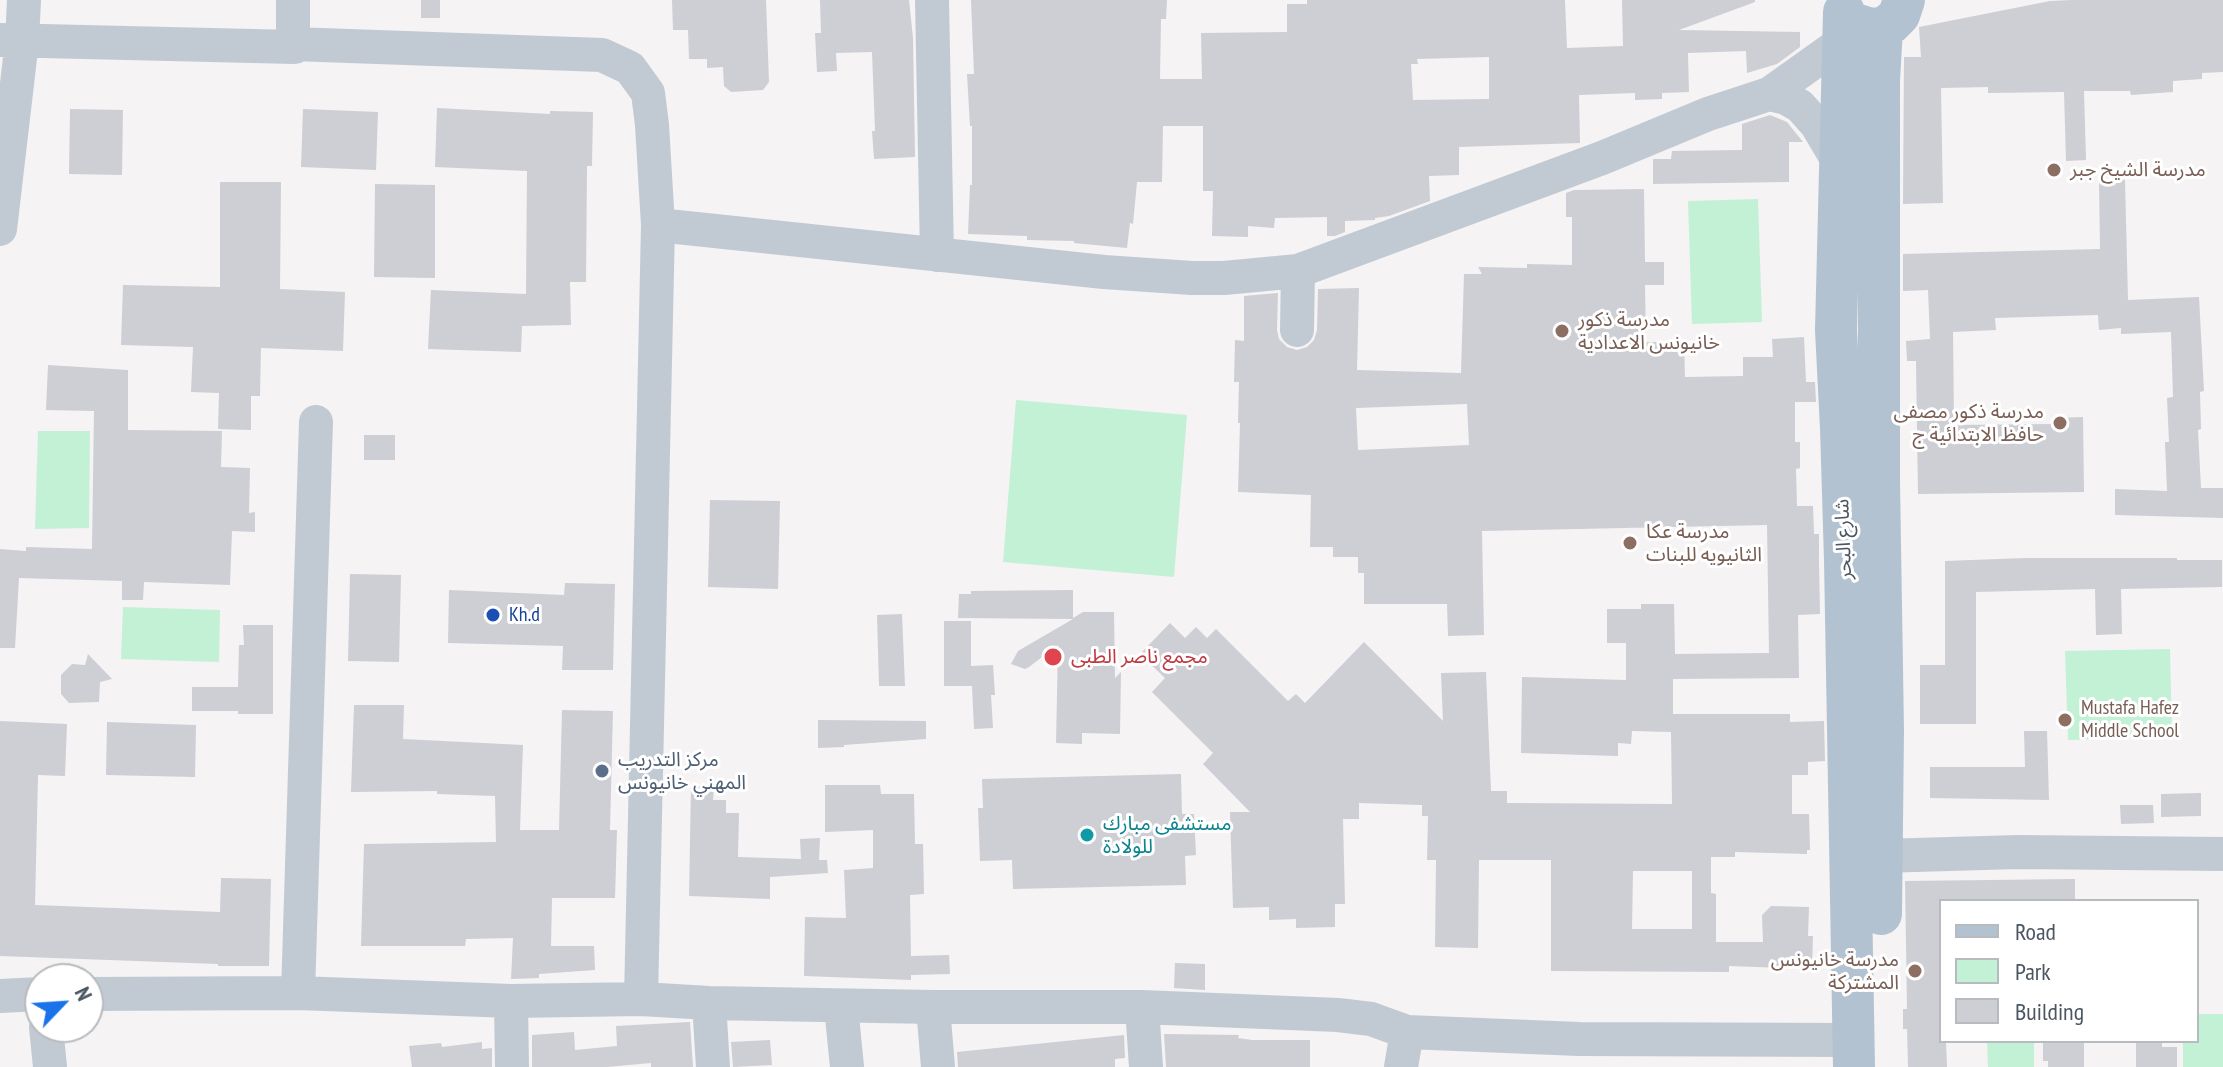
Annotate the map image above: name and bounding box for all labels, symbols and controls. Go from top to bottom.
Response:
place label: مدرسة الشيخ جبر [2070,158,2206,182]
marker: مدرسة الشيخ جبر [2045,161,2063,179]
place label: مدرسة ذكور خانيونس الاعدادية [1578,308,1720,355]
marker: مدرسة ذكور خانيونس الاعدادية [1553,322,1571,340]
place label: مدرسة ذكور مصفى حافظ الابتدائية ج [1894,400,2044,447]
marker: مدرسة ذكور مصفى حافظ الابتدائية ج [2051,414,2069,432]
street label: شارع البحر [1831,498,1857,580]
place label: مدرسة عكا الثانيويه للبنات [1646,520,1762,567]
marker: مدرسة عكا الثانيويه للبنات [1621,534,1639,552]
place label: Kh.d [509,603,540,627]
marker: Kh.d [484,606,502,624]
place label: مجمع ناصر الطبى [1071,645,1208,669]
marker: مجمع ناصر الطبى [1042,646,1064,668]
place label: Mustafa Hafez Middle School [2081,696,2179,743]
marker: Mustafa Hafez Middle School [2056,711,2074,729]
place label: مركز التدريب المهني خانيونس [618,748,746,795]
marker: مركز التدريب المهني خانيونس [593,762,611,780]
place label: مستشفى مبارك للولادة [1103,812,1231,859]
marker: مستشفى مبارك للولادة [1078,826,1096,844]
legend [1939,899,2199,1043]
text: Road [2015,916,2056,947]
place label: مدرسة خانيونس المشتركة [1771,948,1899,995]
text: Park [2015,956,2051,987]
marker: مدرسة خانيونس المشتركة [1906,962,1924,980]
north arrow [24,963,104,1043]
text: N [69,982,99,1005]
text: Building [2015,996,2084,1027]

